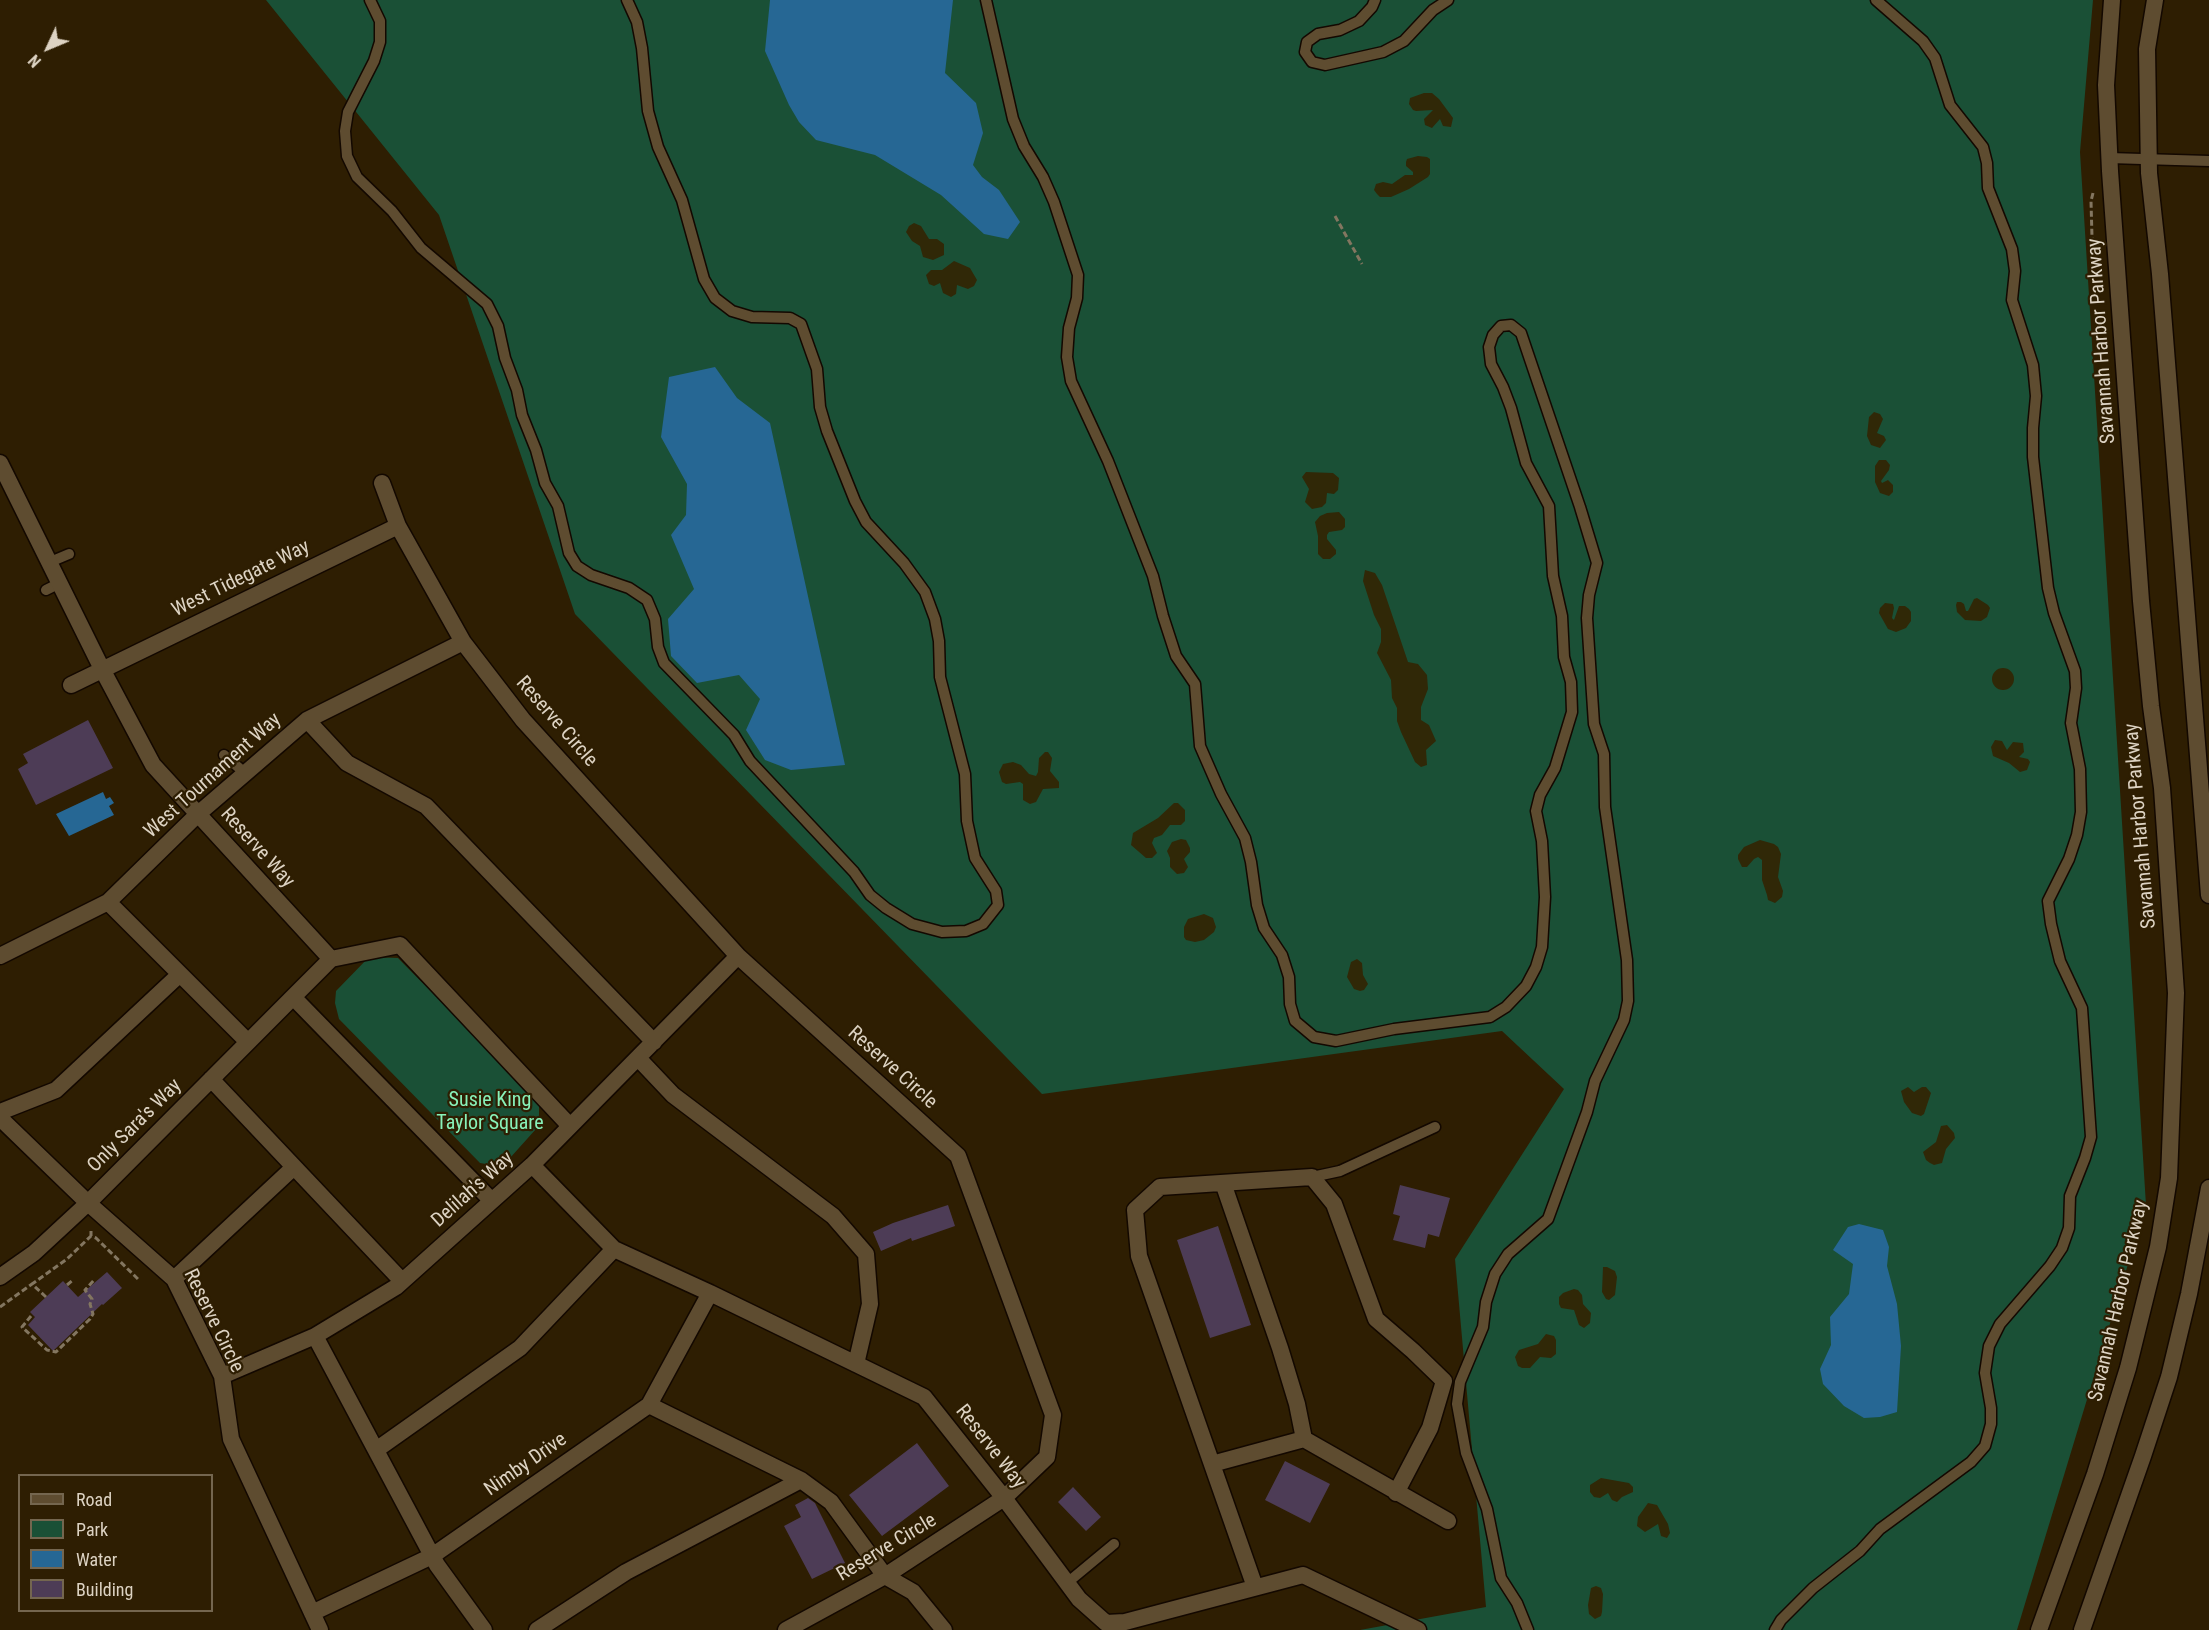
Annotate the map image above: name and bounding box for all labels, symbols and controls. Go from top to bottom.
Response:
north arrow [18,18,78,78]
text: N [24,51,45,71]
street label: Savannah Harbor Parkway [2083,237,2121,445]
street label: West Tidegate Way [168,535,314,623]
street label: Reserve Circle [510,672,602,772]
street label: West Tournament Way [140,708,286,844]
street label: Savannah Harbor Parkway [2120,722,2162,930]
street label: Reserve Way [215,803,299,893]
street label: Reserve Circle [842,1022,942,1114]
street label: Only Sara's Way [83,1074,187,1178]
park label: Susie King Taylor Square [436,1089,544,1136]
street label: Delilah's Way [427,1147,519,1233]
street label: Savannah Harbor Parkway [2084,1198,2154,1404]
street label: Reserve Circle [178,1265,248,1377]
street label: Reserve Way [950,1400,1030,1494]
street label: Nimby Drive [480,1428,572,1502]
legend [18,1474,213,1612]
text: Road [76,1489,112,1510]
street label: Reserve Circle [833,1509,941,1587]
text: Park [76,1519,108,1540]
text: Water [76,1549,117,1570]
text: Building [76,1579,133,1600]

